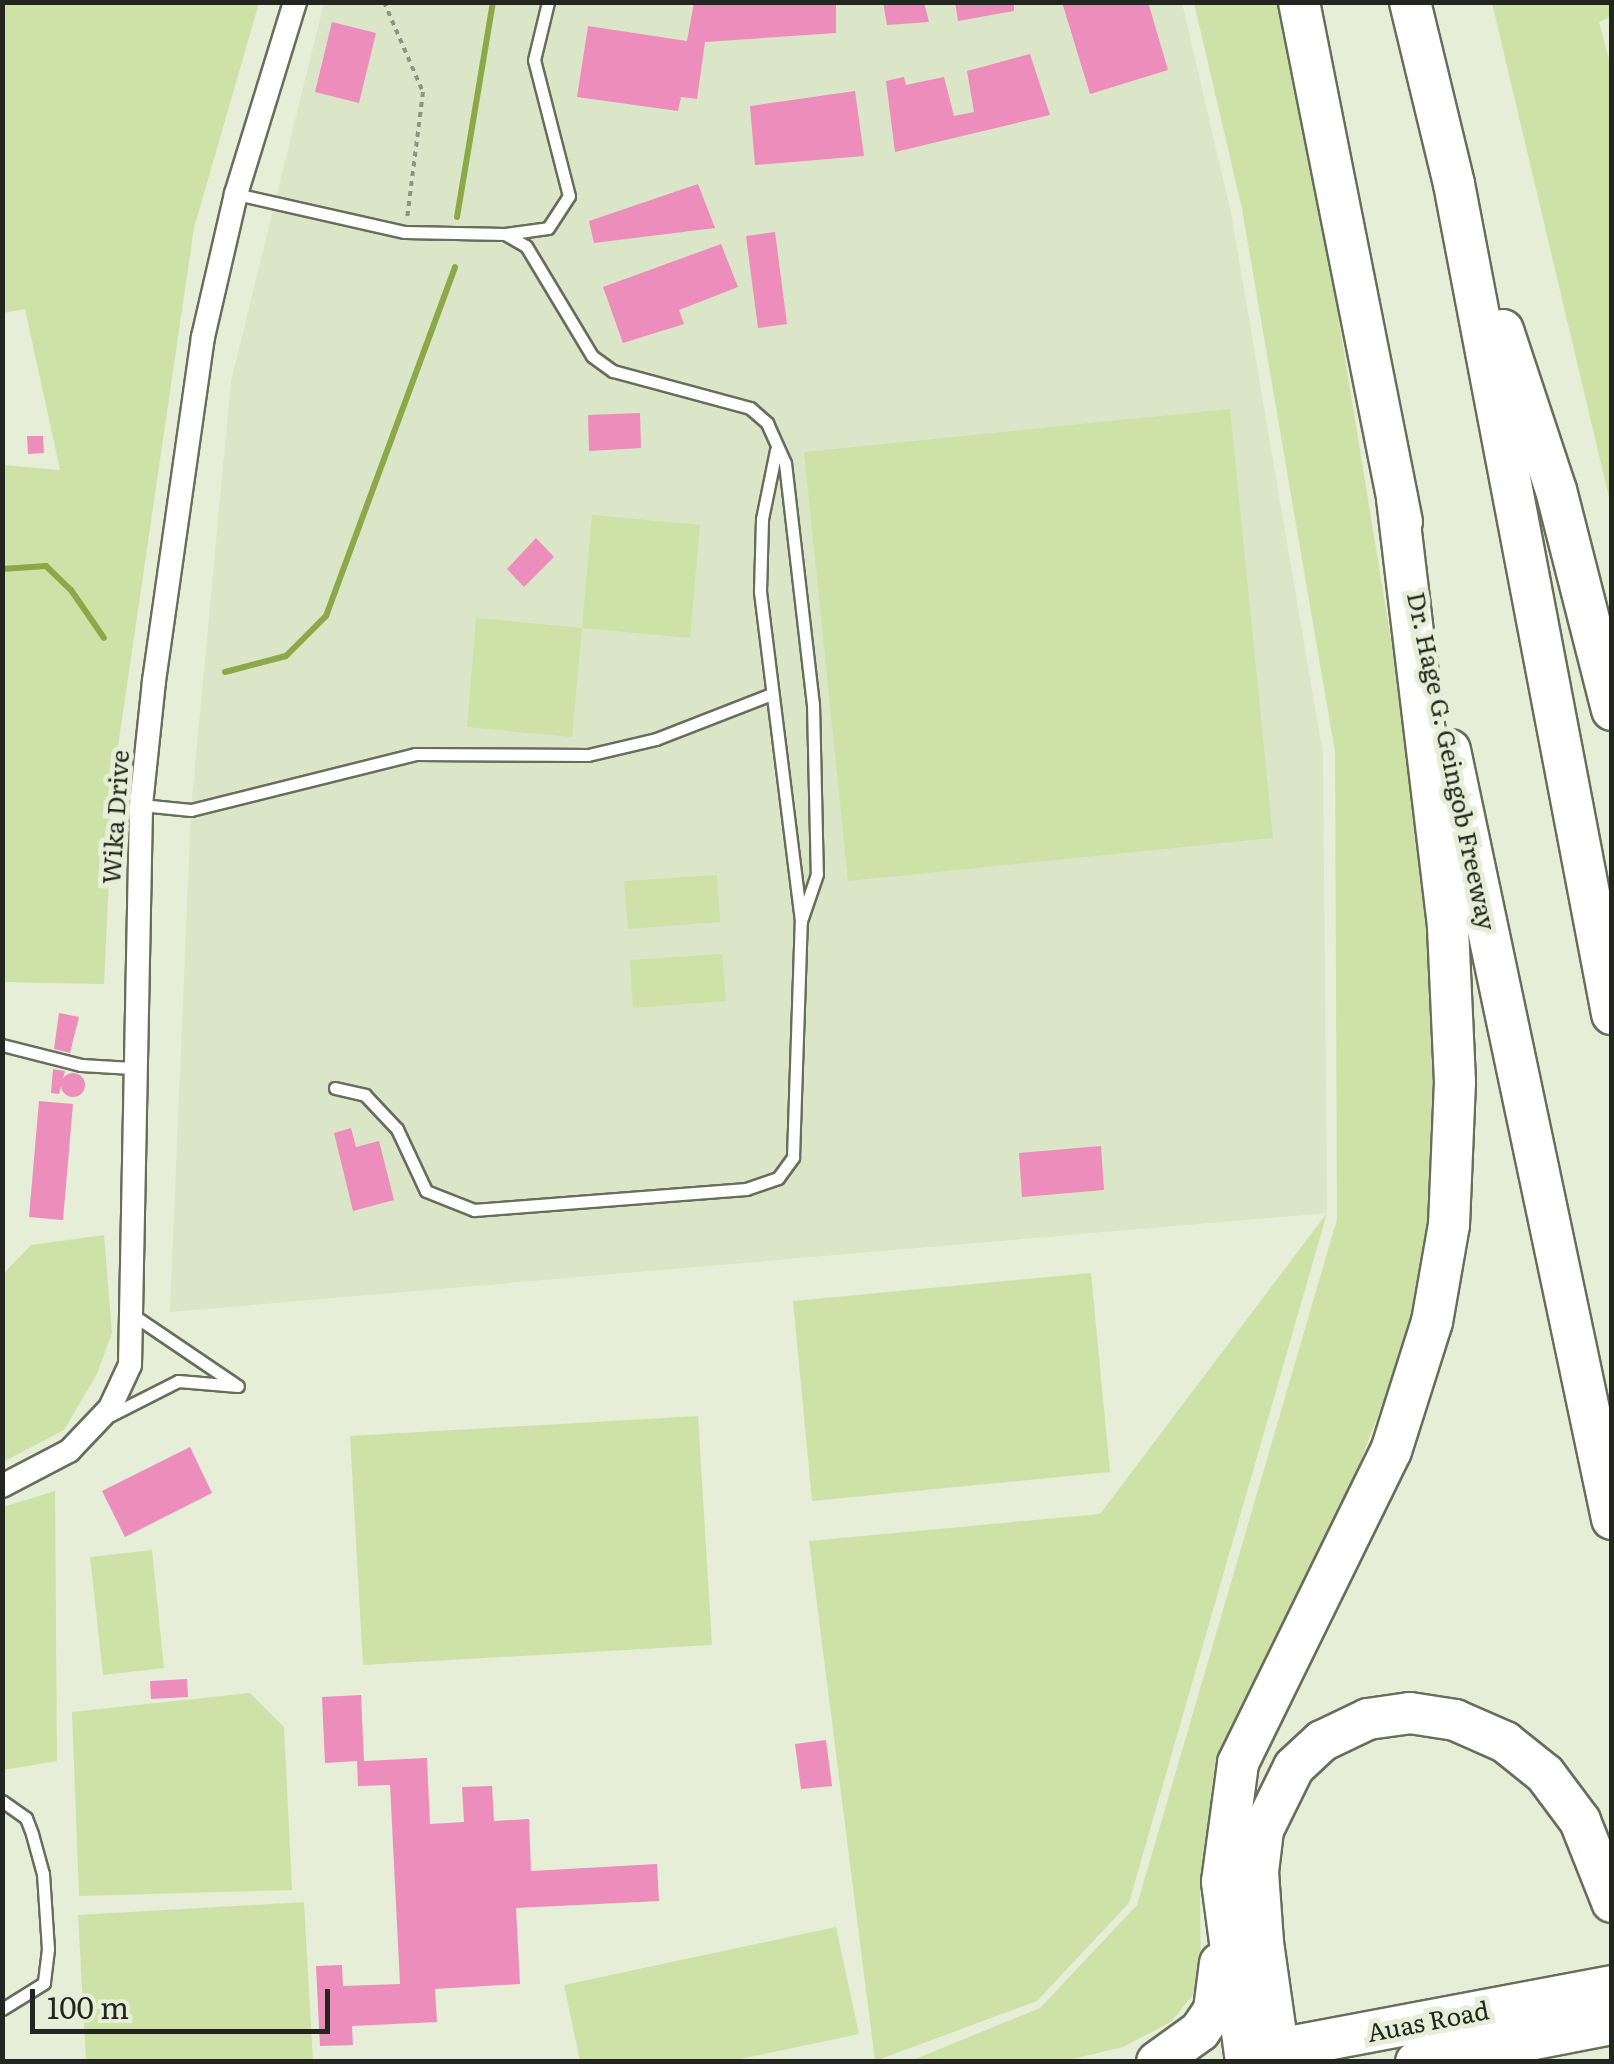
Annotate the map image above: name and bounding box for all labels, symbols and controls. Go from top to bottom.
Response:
street label: Dr. Hage G. Geingob Freeway [1401,589,1503,933]
street label: Wika Drive [95,749,135,885]
scale bar [35,1969,335,2031]
text: 100 m [47,1984,129,2028]
street label: Auas Road [1365,1995,1491,2047]

